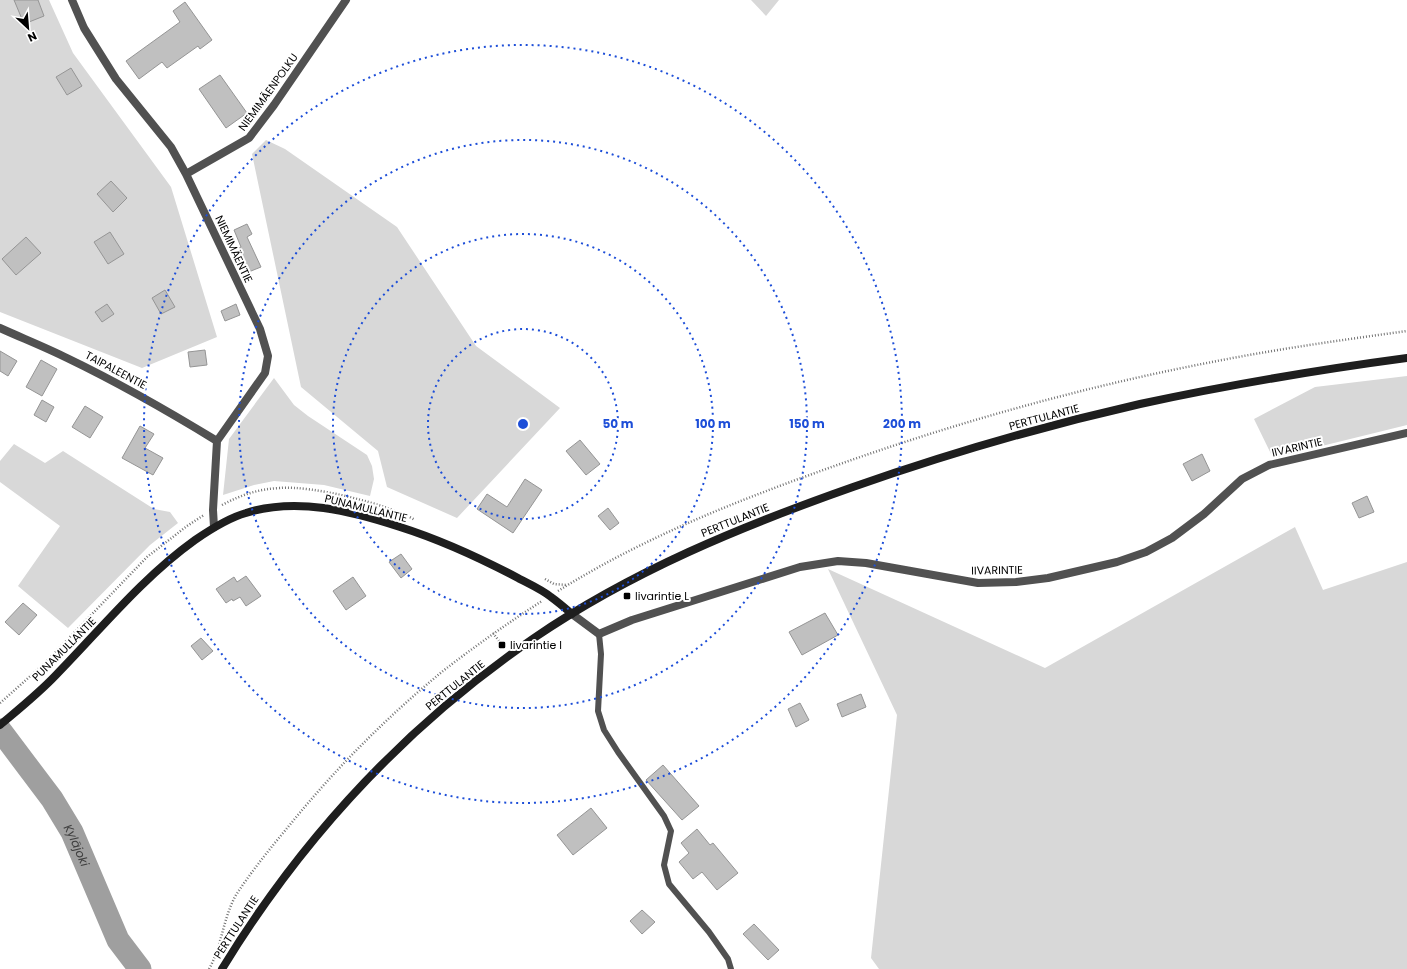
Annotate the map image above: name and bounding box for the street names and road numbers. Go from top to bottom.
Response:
street label: NIEMIMÄENPOLKU [234,50,302,134]
street label: NIEMIMÄENTIE [211,213,257,285]
street label: TAIPALEENTIE [82,347,150,393]
street label: PERTTULANTIE [1007,400,1081,434]
street label: IIVARINTIE [1270,433,1324,461]
street label: PUNAMULLANTIE [323,490,409,526]
street label: PERTTULANTIE [699,499,771,541]
street label: IIVARINTIE [971,562,1023,578]
street label: PUNAMULLANTIE [28,613,100,685]
street label: PERTTULANTIE [422,656,488,714]
street label: PERTTULANTIE [210,892,262,962]

